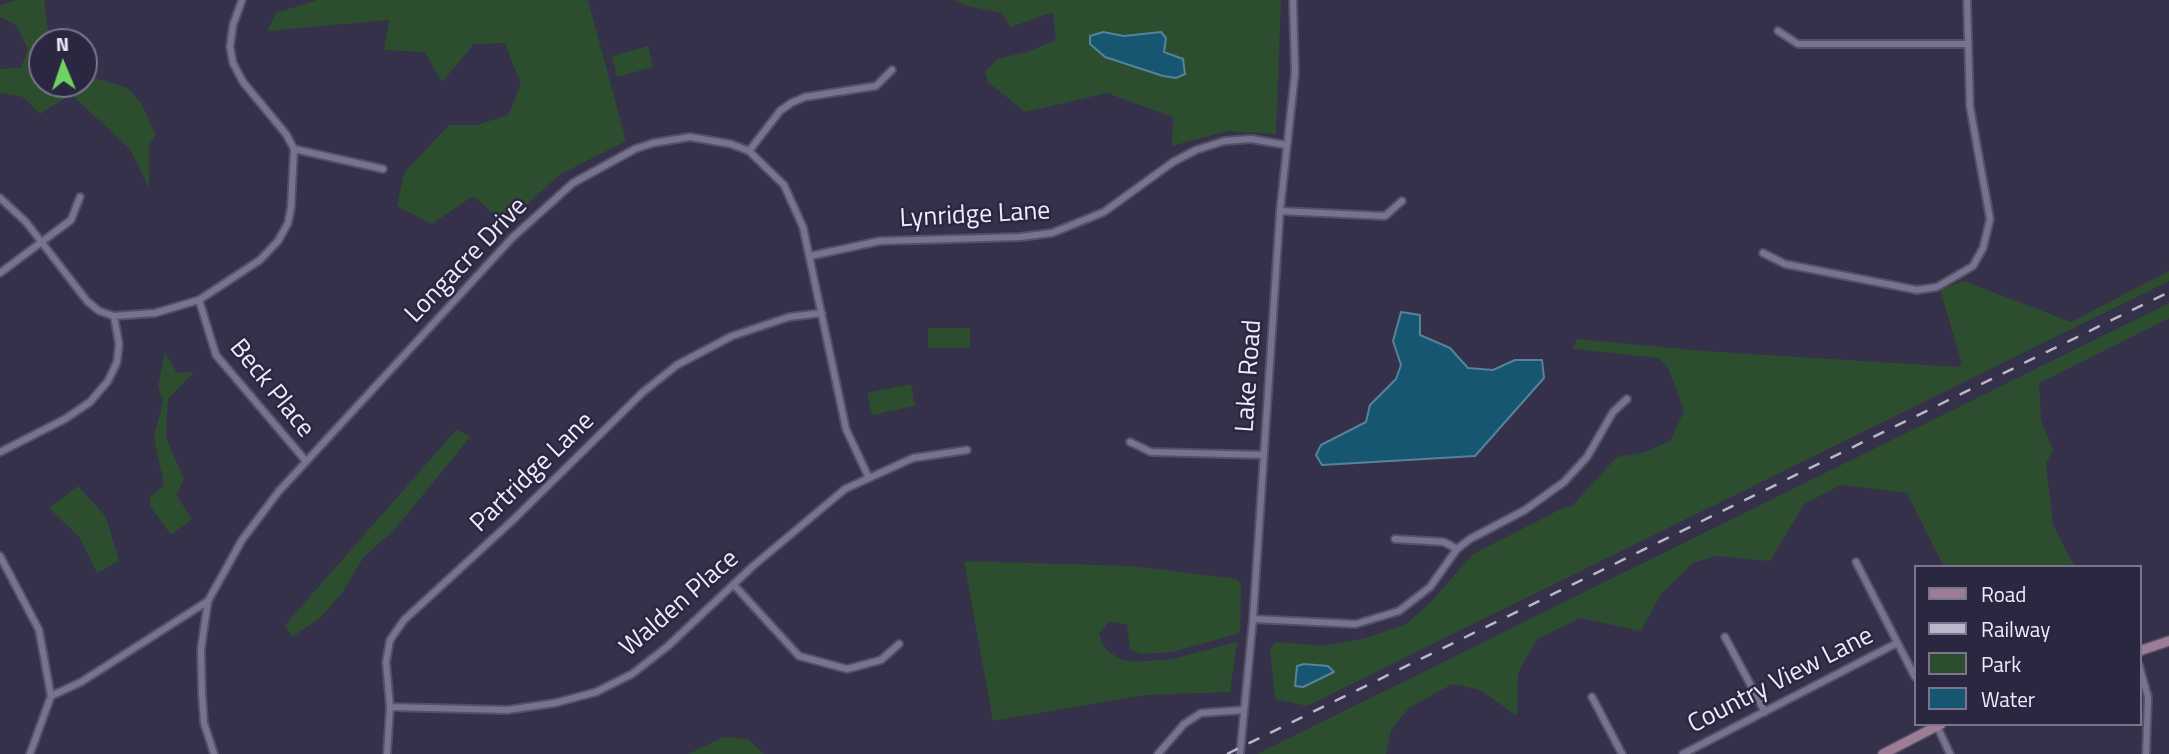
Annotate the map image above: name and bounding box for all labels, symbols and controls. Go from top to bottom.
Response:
north arrow [28,28,98,98]
text: N [55,29,69,58]
street label: Longacre Drive [399,192,535,330]
street label: Lynridge Lane [899,196,1051,236]
street label: Lake Road [1231,319,1269,433]
street label: Beck Place [222,334,320,444]
street label: Partridge Lane [465,406,601,540]
street label: Walden Place [614,544,746,664]
legend [1913,565,2141,726]
text: Road [1981,578,2026,610]
text: Railway [1981,613,2050,645]
street label: Country View Lane [1683,621,1879,741]
text: Park [1981,648,2021,680]
text: Water [1981,683,2035,715]

